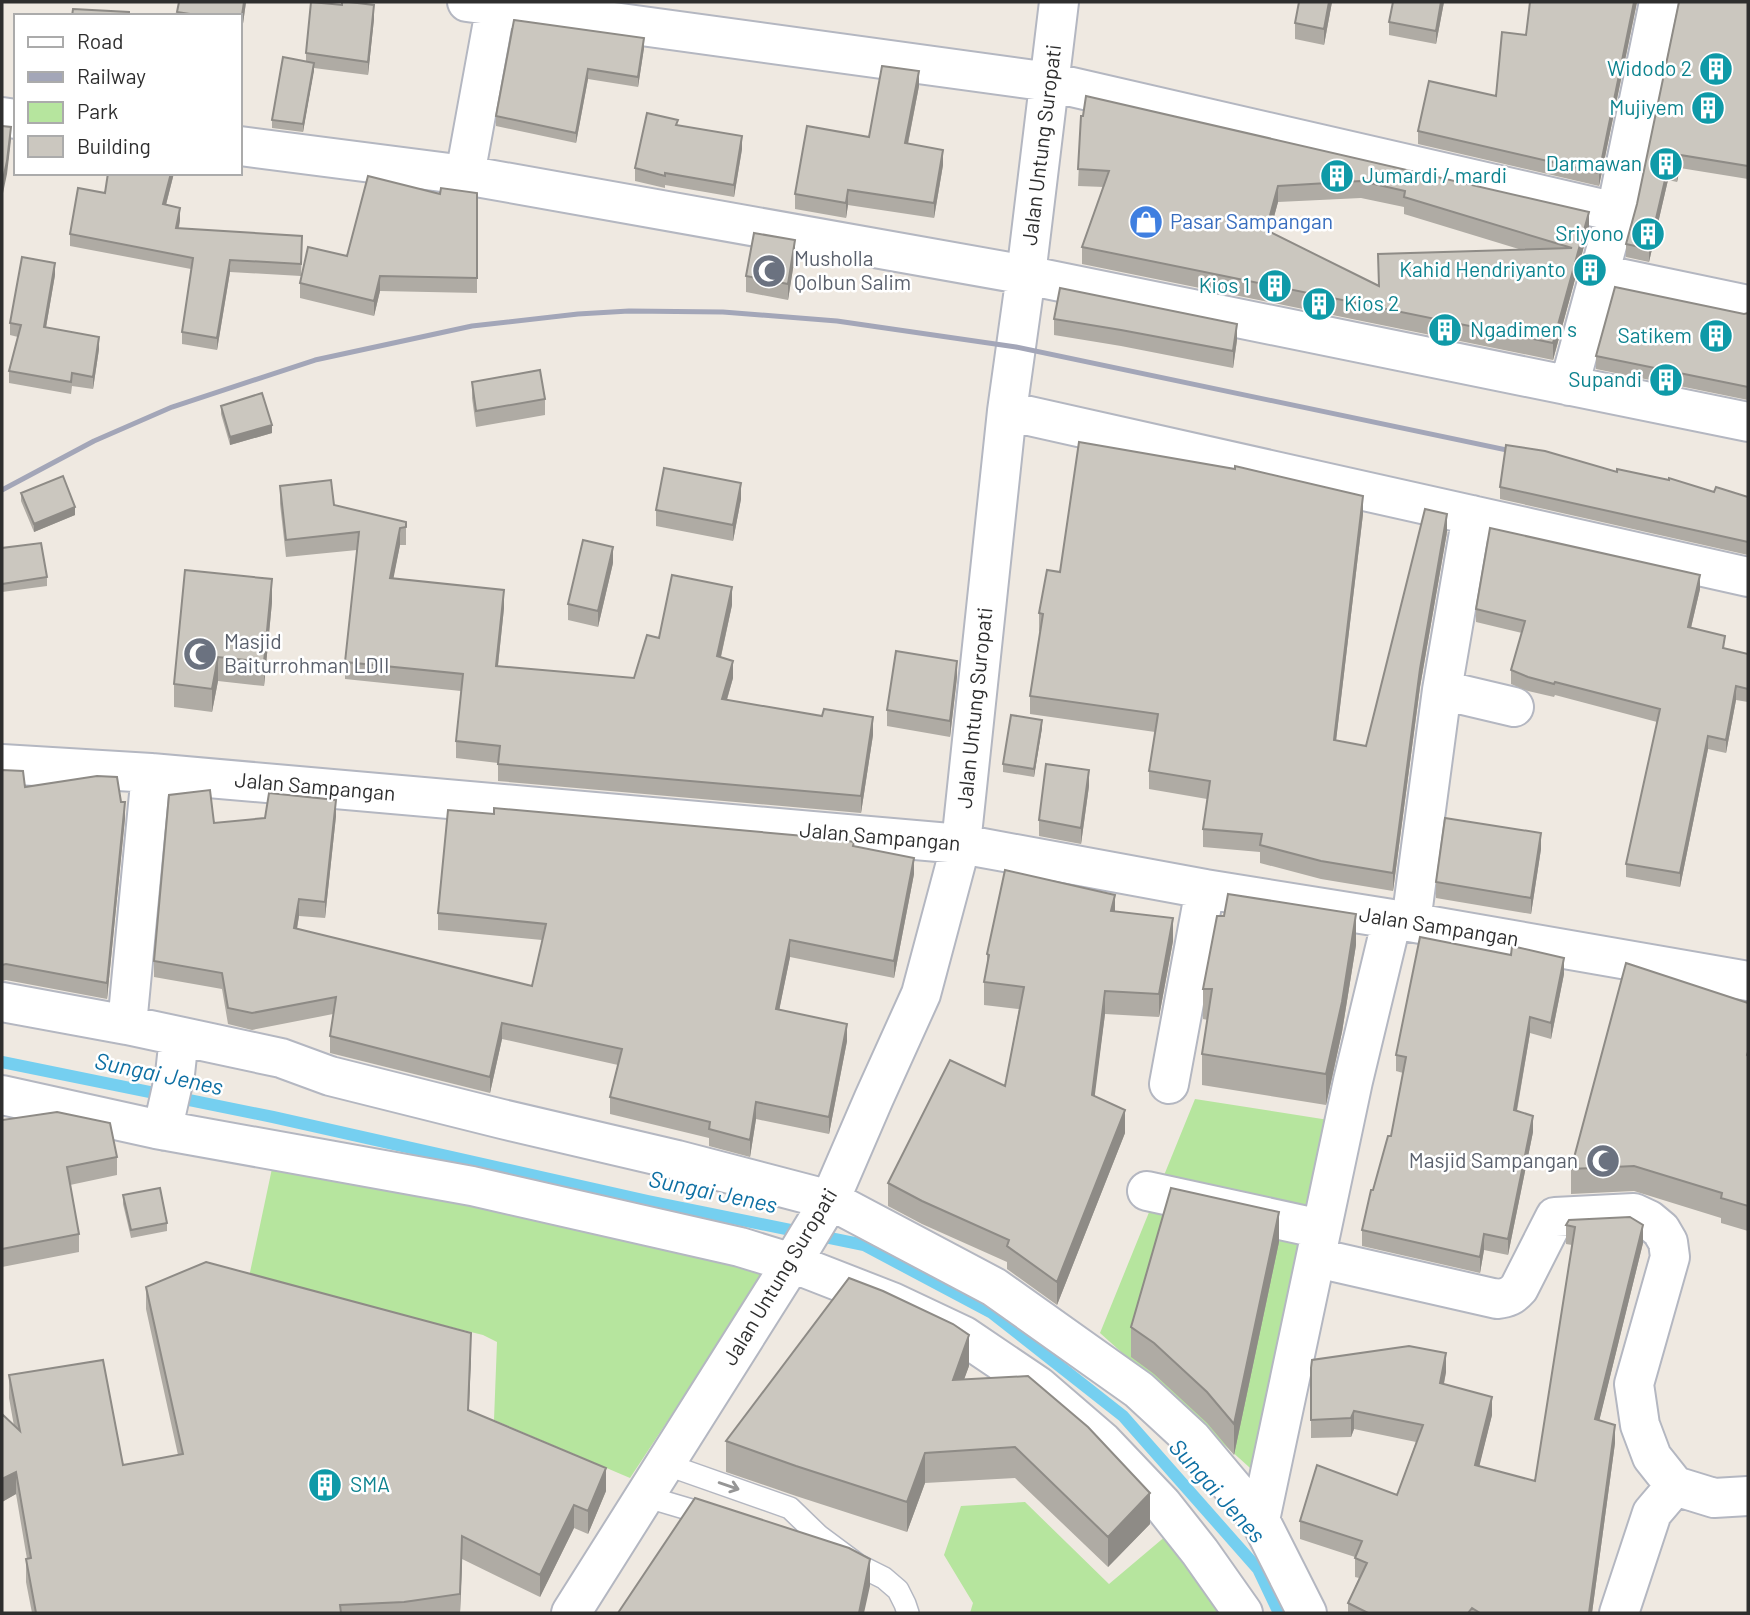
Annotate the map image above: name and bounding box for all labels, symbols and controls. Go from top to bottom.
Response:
legend [14,14,242,175]
text: Road [77,28,123,53]
street label: Jalan Untung Suropati [1016,43,1065,247]
building icon: Widodo 2 [1697,50,1735,88]
place label: Widodo 2 [1607,55,1692,80]
text: Railway [77,63,146,88]
building icon: Mujiyem [1689,89,1727,127]
place label: Mujiyem [1609,94,1684,119]
text: Park [77,98,118,123]
text: Building [77,133,151,158]
building icon: Darmawan [1647,145,1685,183]
place label: Darmawan [1546,150,1642,175]
building icon: Jumardi / mardi [1318,157,1356,195]
place label: Jumardi / mardi [1362,162,1507,187]
shop icon: Pasar Sampangan [1127,203,1165,241]
place label: Pasar Sampangan [1170,208,1333,233]
building icon: Sriyono [1629,215,1667,253]
place label: Sriyono [1555,220,1624,245]
place label: Musholla Qolbun Salim [794,245,911,294]
building icon: Kahid Hendriyanto [1571,251,1609,289]
mosque icon: Musholla Qolbun Salim [750,252,788,290]
place label: Kahid Hendriyanto [1399,256,1566,281]
building icon: Kios 1 [1256,267,1294,305]
place label: Kios 1 [1199,272,1250,297]
building icon: Kios 2 [1300,285,1338,323]
place label: Kios 2 [1344,290,1399,315]
building icon: Ngadimen s [1426,311,1464,349]
place label: Ngadimen s [1470,316,1577,341]
building icon: Satikem [1697,317,1735,355]
place label: Satikem [1617,322,1692,347]
building icon: Supandi [1647,361,1685,399]
place label: Supandi [1568,366,1642,391]
street label: Jalan Untung Suropati [951,606,997,810]
place label: Masjid Baiturrohman LDII [224,628,389,677]
mosque icon: Masjid Baiturrohman LDII [181,635,219,673]
street label: Jalan Sampangan [234,766,397,805]
street label: Jalan Sampangan [799,816,962,855]
street label: Jalan Sampangan [1358,901,1521,950]
water label: Sungai Jenes [93,1046,226,1100]
mosque icon: Masjid Sampangan [1584,1142,1622,1180]
place label: Masjid Sampangan [1409,1147,1578,1172]
water label: Sungai Jenes [647,1164,780,1218]
street label: Jalan Untung Suropati [716,1183,842,1369]
water label: Sungai Jenes [1164,1433,1272,1548]
building icon: SMA [306,1466,344,1504]
place label: SMA [350,1471,390,1496]
one-way arrow [718,1481,740,1493]

